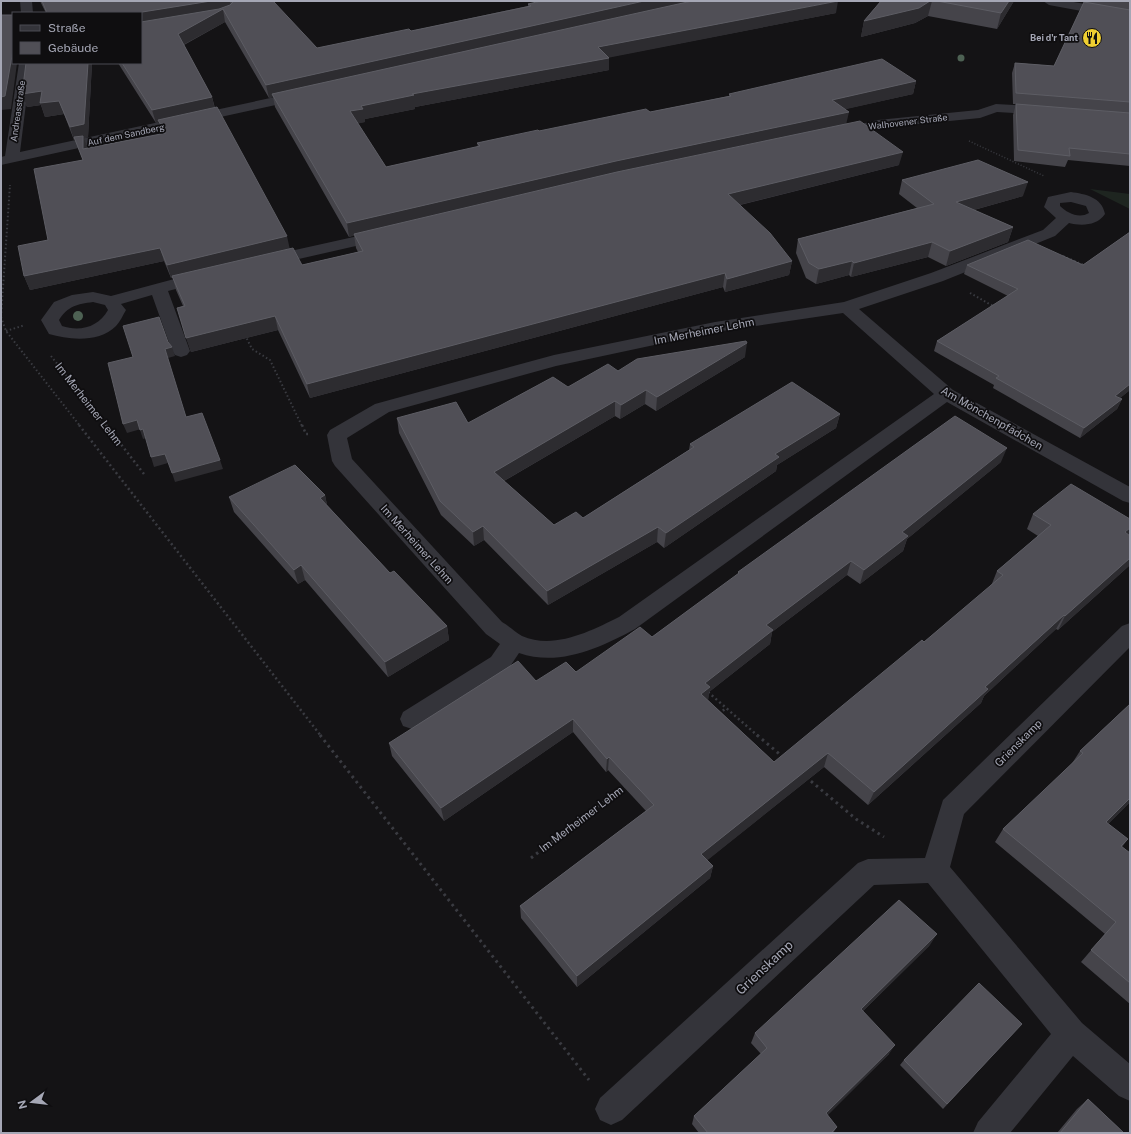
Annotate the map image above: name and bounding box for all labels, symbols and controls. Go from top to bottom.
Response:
legend [12,12,142,64]
text: Straße [48,21,86,35]
restaurant icon: Bei d'r Tant [1081,27,1103,49]
place label: Bei d'r Tant [1030,32,1078,43]
text: Gebäude [48,41,98,55]
street label: Andreasstraße [8,80,27,142]
street label: Walhovener Straße [868,111,948,132]
street label: Auf dem Sandberg [86,121,166,148]
street label: Im Merheimer Lehm [653,315,755,347]
street label: Im Merheimer Lehm [53,360,125,448]
street label: Am Mönchenpfädchen [939,384,1045,452]
street label: Im Merheimer Lehm [378,502,456,586]
street label: Grienskamp [992,717,1044,769]
street label: Im Merheimer Lehm [537,784,625,854]
street label: Grienskamp [733,937,796,998]
north arrow [12,1082,52,1122]
text: N [15,1099,29,1110]

